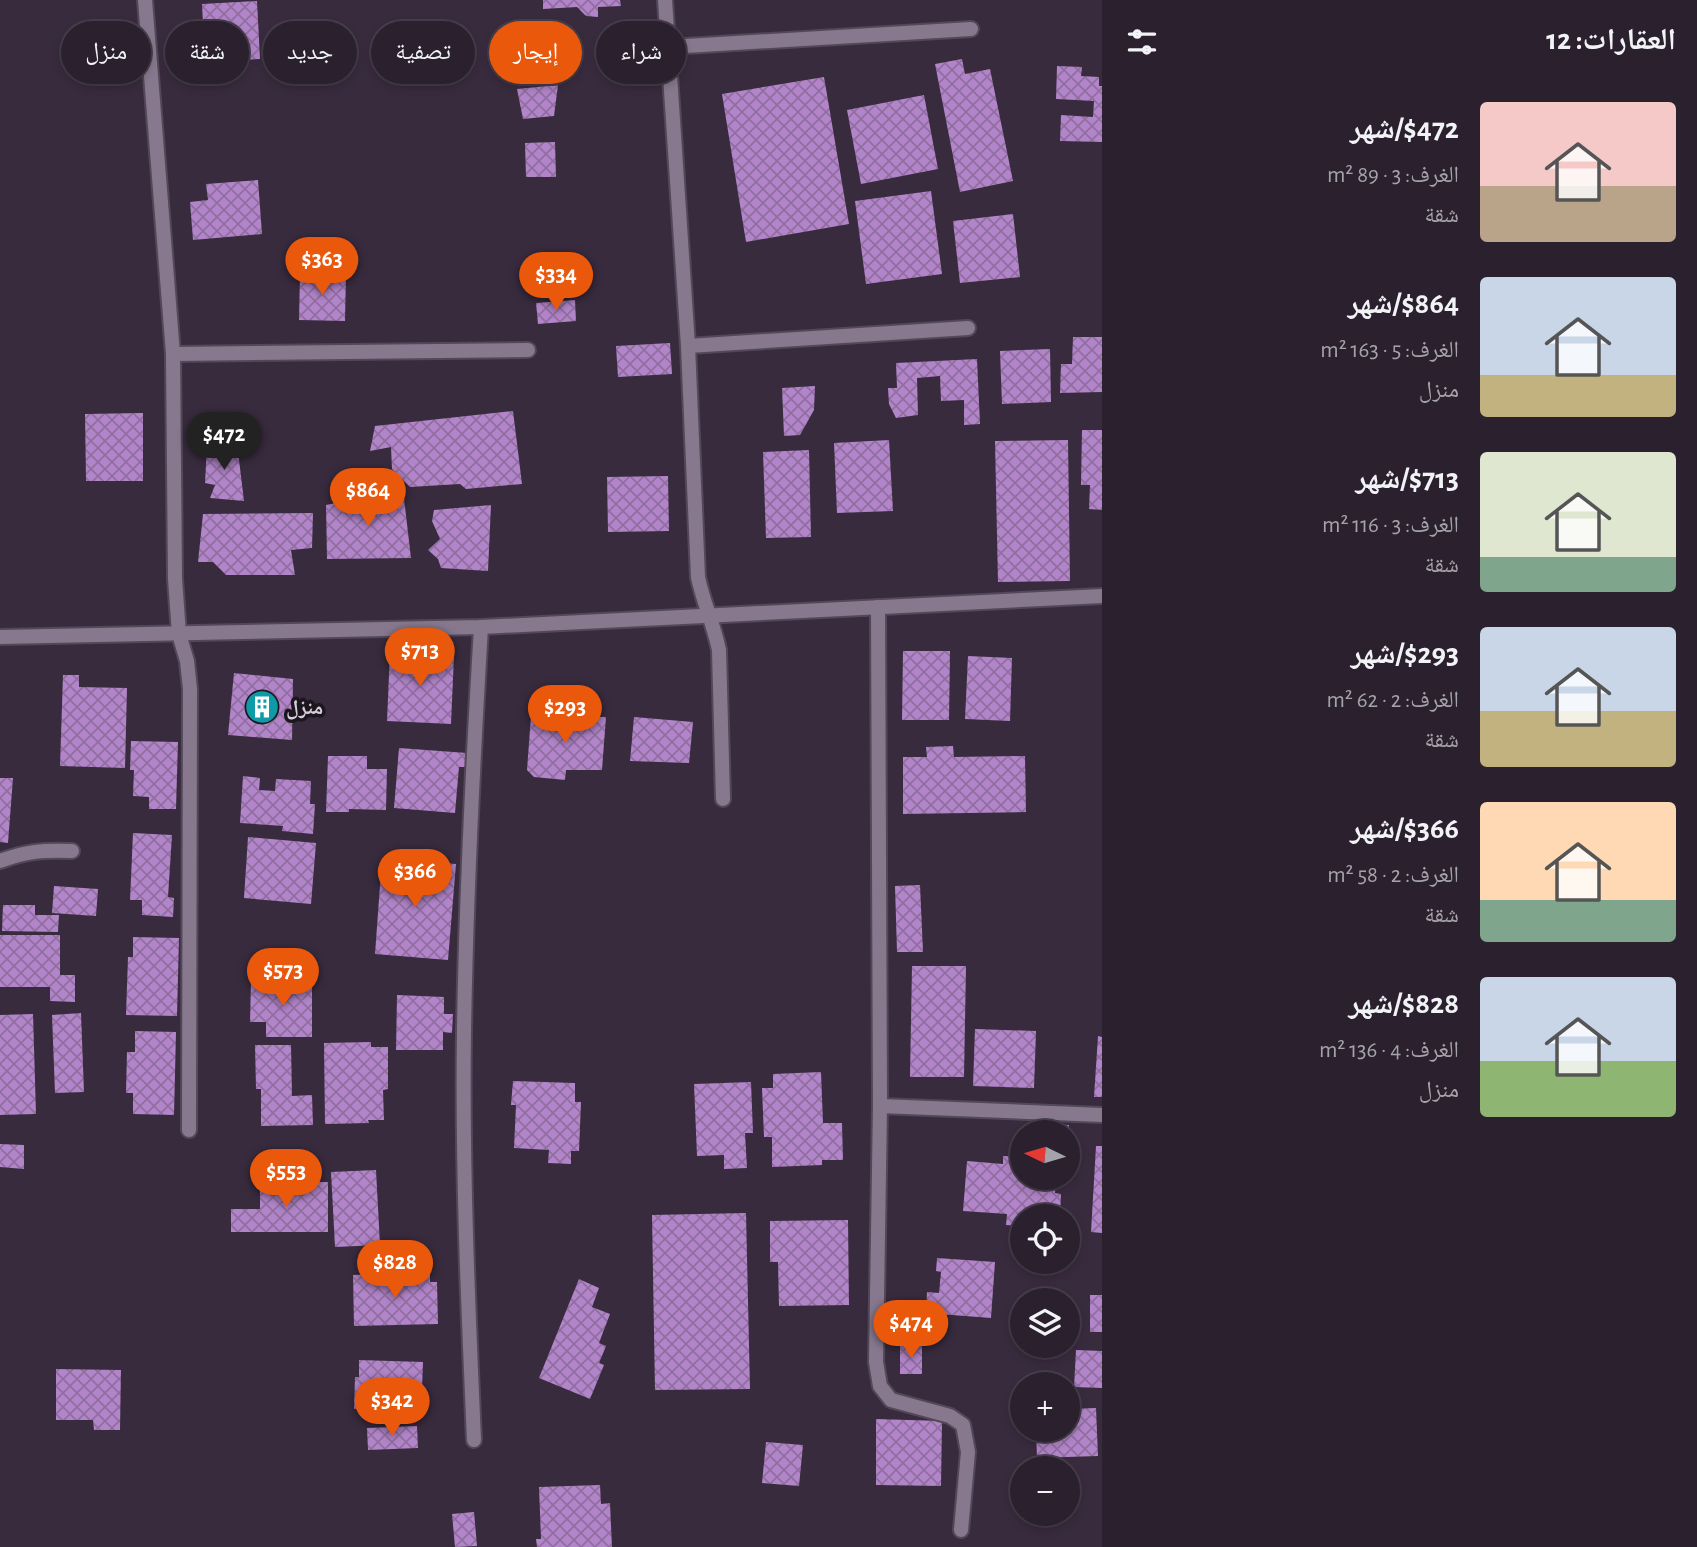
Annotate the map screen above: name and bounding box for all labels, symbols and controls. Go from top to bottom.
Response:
chip: منزل [61,21,151,84]
chip: شقة [165,21,249,84]
chip: جديد [263,21,357,84]
chip: تصفية [371,21,475,84]
chip: إيجار [489,21,582,84]
chip: شراء [596,21,686,84]
icon: filters [1123,23,1161,61]
text: العقارات: 12 [1546,25,1676,55]
text: $472/شهر [1350,114,1459,144]
icon: home [1536,130,1620,214]
text: الغرف: 3 · 89 m² [1327,164,1459,187]
text: شقة [1425,204,1459,227]
pin: $363 [281,238,363,297]
text: $363 [301,248,343,271]
pin: $334 [515,252,597,312]
text: $334 [535,263,577,286]
text: $864/شهر [1348,289,1459,319]
icon: home [1536,305,1620,389]
text: الغرف: 5 · 163 m² [1320,339,1459,362]
text: منزل [1419,379,1459,402]
pin: $472 [183,412,265,472]
text: $472 [203,423,245,446]
text: $713/شهر [1356,464,1459,494]
pin: $864 [327,468,409,528]
text: $864 [346,479,390,502]
icon: home [1536,480,1620,564]
text: الغرف: 3 · 116 m² [1322,514,1459,537]
text: شقة [1425,554,1459,577]
pin: $713 [379,628,461,688]
text: $713 [401,639,439,662]
text: $293/شهر [1351,639,1459,669]
icon: home [1536,655,1620,739]
pin: $293 [524,686,606,745]
building icon: منزل [243,688,281,726]
text: الغرف: 2 · 62 m² [1326,689,1459,712]
text: $293 [544,696,586,719]
place label: منزل [286,697,323,720]
text: شقة [1425,729,1459,752]
text: $366/شهر [1350,814,1459,844]
icon: home [1536,830,1620,914]
pin: $366 [374,850,456,909]
text: $366 [394,860,436,883]
text: الغرف: 2 · 58 m² [1327,864,1459,887]
text: شقة [1425,904,1459,927]
pin: $573 [242,948,324,1008]
text: $573 [263,959,303,982]
text: $828/شهر [1349,989,1459,1019]
icon: home [1536,1005,1620,1089]
text: الغرف: 4 · 136 m² [1319,1039,1459,1062]
text: منزل [1419,1079,1459,1102]
north arrow [1010,1120,1080,1190]
map controls [1010,1120,1080,1526]
pin: $553 [245,1150,327,1209]
text: $553 [266,1160,306,1183]
button: locate [1010,1204,1080,1274]
pin: $828 [354,1240,436,1300]
text: $828 [373,1251,417,1274]
button: layers [1010,1288,1080,1358]
pin: $474 [870,1300,952,1360]
text: $474 [889,1311,933,1334]
button: + [1010,1372,1080,1442]
pin: $342 [351,1378,433,1438]
text: $342 [371,1389,413,1412]
button: − [1010,1456,1080,1526]

